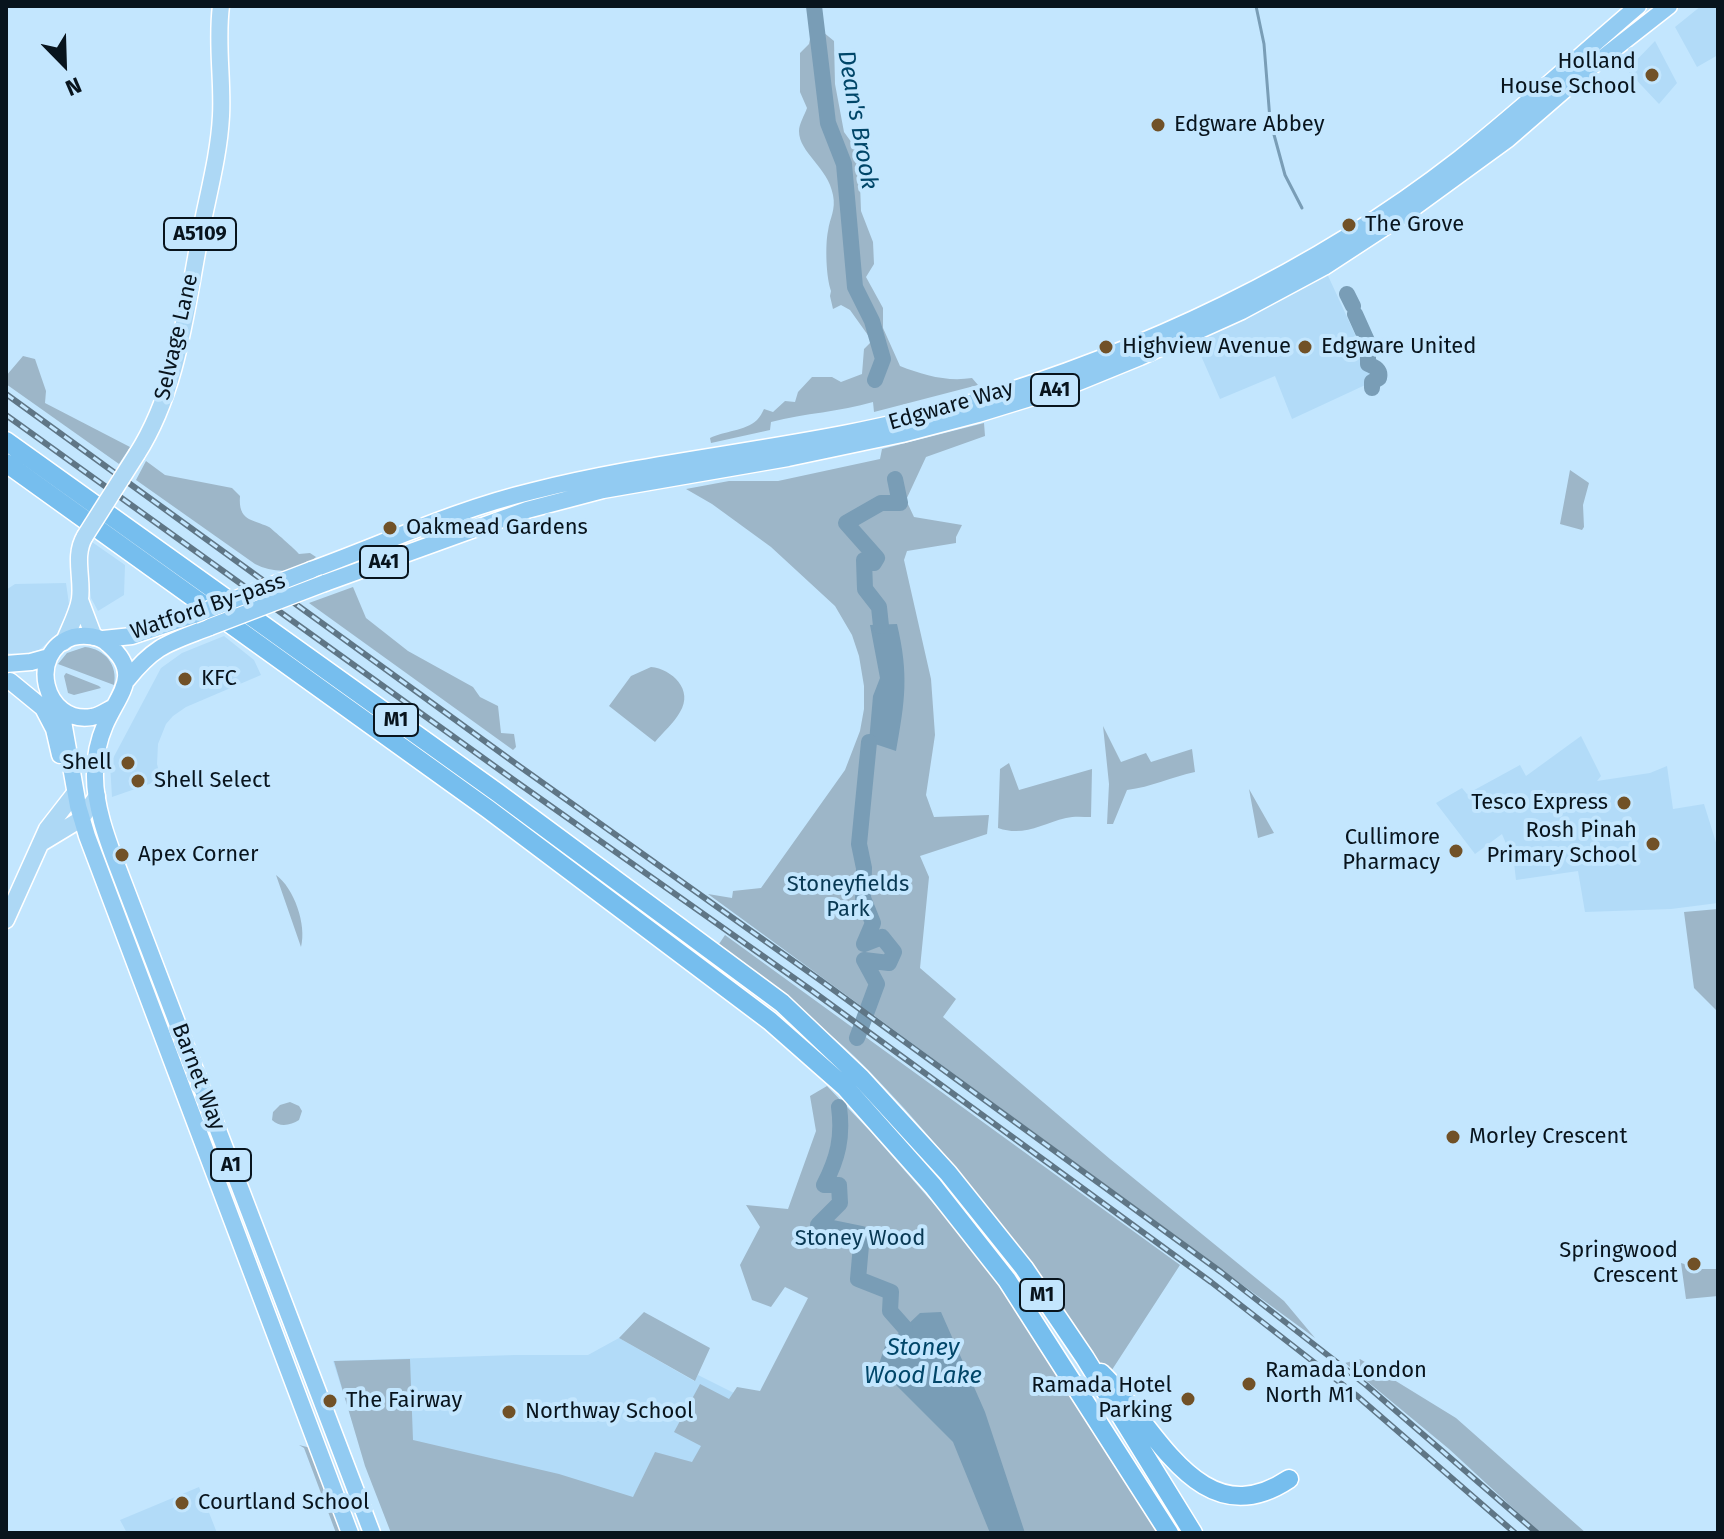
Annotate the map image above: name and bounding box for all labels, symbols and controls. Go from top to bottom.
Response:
north arrow [24,24,104,104]
water label: Dean's Brook [831,48,883,192]
place label: Holland House School [1500,49,1636,100]
marker: Holland House School [1643,66,1661,84]
text: N [62,71,86,102]
place label: Edgware Abbey [1174,112,1325,138]
marker: Edgware Abbey [1149,116,1167,134]
place label: The Grove [1365,212,1464,238]
marker: The Grove [1340,216,1358,234]
road number: A5109 [164,218,236,250]
street label: Selvage Lane [150,271,204,403]
place label: Highview Avenue [1122,334,1291,360]
place label: Edgware United [1321,334,1476,360]
marker: Highview Avenue [1097,338,1115,356]
marker: Edgware United [1296,338,1314,356]
road number: A41 [1031,374,1079,406]
street label: Edgware Way [885,376,1017,436]
place label: Oakmead Gardens [406,515,588,541]
marker: Oakmead Gardens [381,519,399,537]
road number: A41 [360,546,408,578]
street label: Watford By-pass [127,568,289,646]
place label: KFC [201,666,237,692]
marker: KFC [176,670,194,688]
road number: M1 [374,704,418,736]
place label: Shell [62,750,112,776]
marker: Shell [119,754,137,772]
place label: Shell Select [154,768,270,794]
marker: Shell Select [129,772,147,790]
place label: Tesco Express [1471,790,1608,816]
marker: Tesco Express [1615,794,1633,812]
place label: Rosh Pinah Primary School [1486,818,1637,870]
place label: Cullimore Pharmacy [1342,825,1440,876]
marker: Rosh Pinah Primary School [1644,835,1662,853]
place label: Apex Corner [138,842,259,868]
marker: Cullimore Pharmacy [1447,842,1465,860]
marker: Apex Corner [113,846,131,864]
park label: Stoneyfields Park [787,872,909,924]
street label: Barnet Way [166,1020,230,1134]
place label: Morley Crescent [1469,1124,1627,1150]
marker: Morley Crescent [1444,1128,1462,1146]
road number: A1 [211,1149,251,1181]
park label: Stoney Wood [795,1226,925,1252]
place label: Springwood Crescent [1559,1238,1678,1290]
marker: Springwood Crescent [1685,1255,1703,1273]
road number: M1 [1020,1279,1064,1311]
water label: Stoney Wood Lake [864,1334,982,1390]
place label: Ramada London North M1 [1265,1358,1427,1410]
place label: Ramada Hotel Parking [1031,1373,1172,1424]
marker: Ramada London North M1 [1240,1375,1258,1393]
place label: The Fairway [346,1388,462,1414]
marker: Ramada Hotel Parking [1179,1390,1197,1408]
marker: The Fairway [321,1392,339,1410]
place label: Northway School [525,1399,694,1425]
marker: Northway School [500,1403,518,1421]
place label: Courtland School [198,1490,369,1516]
marker: Courtland School [173,1494,191,1512]

